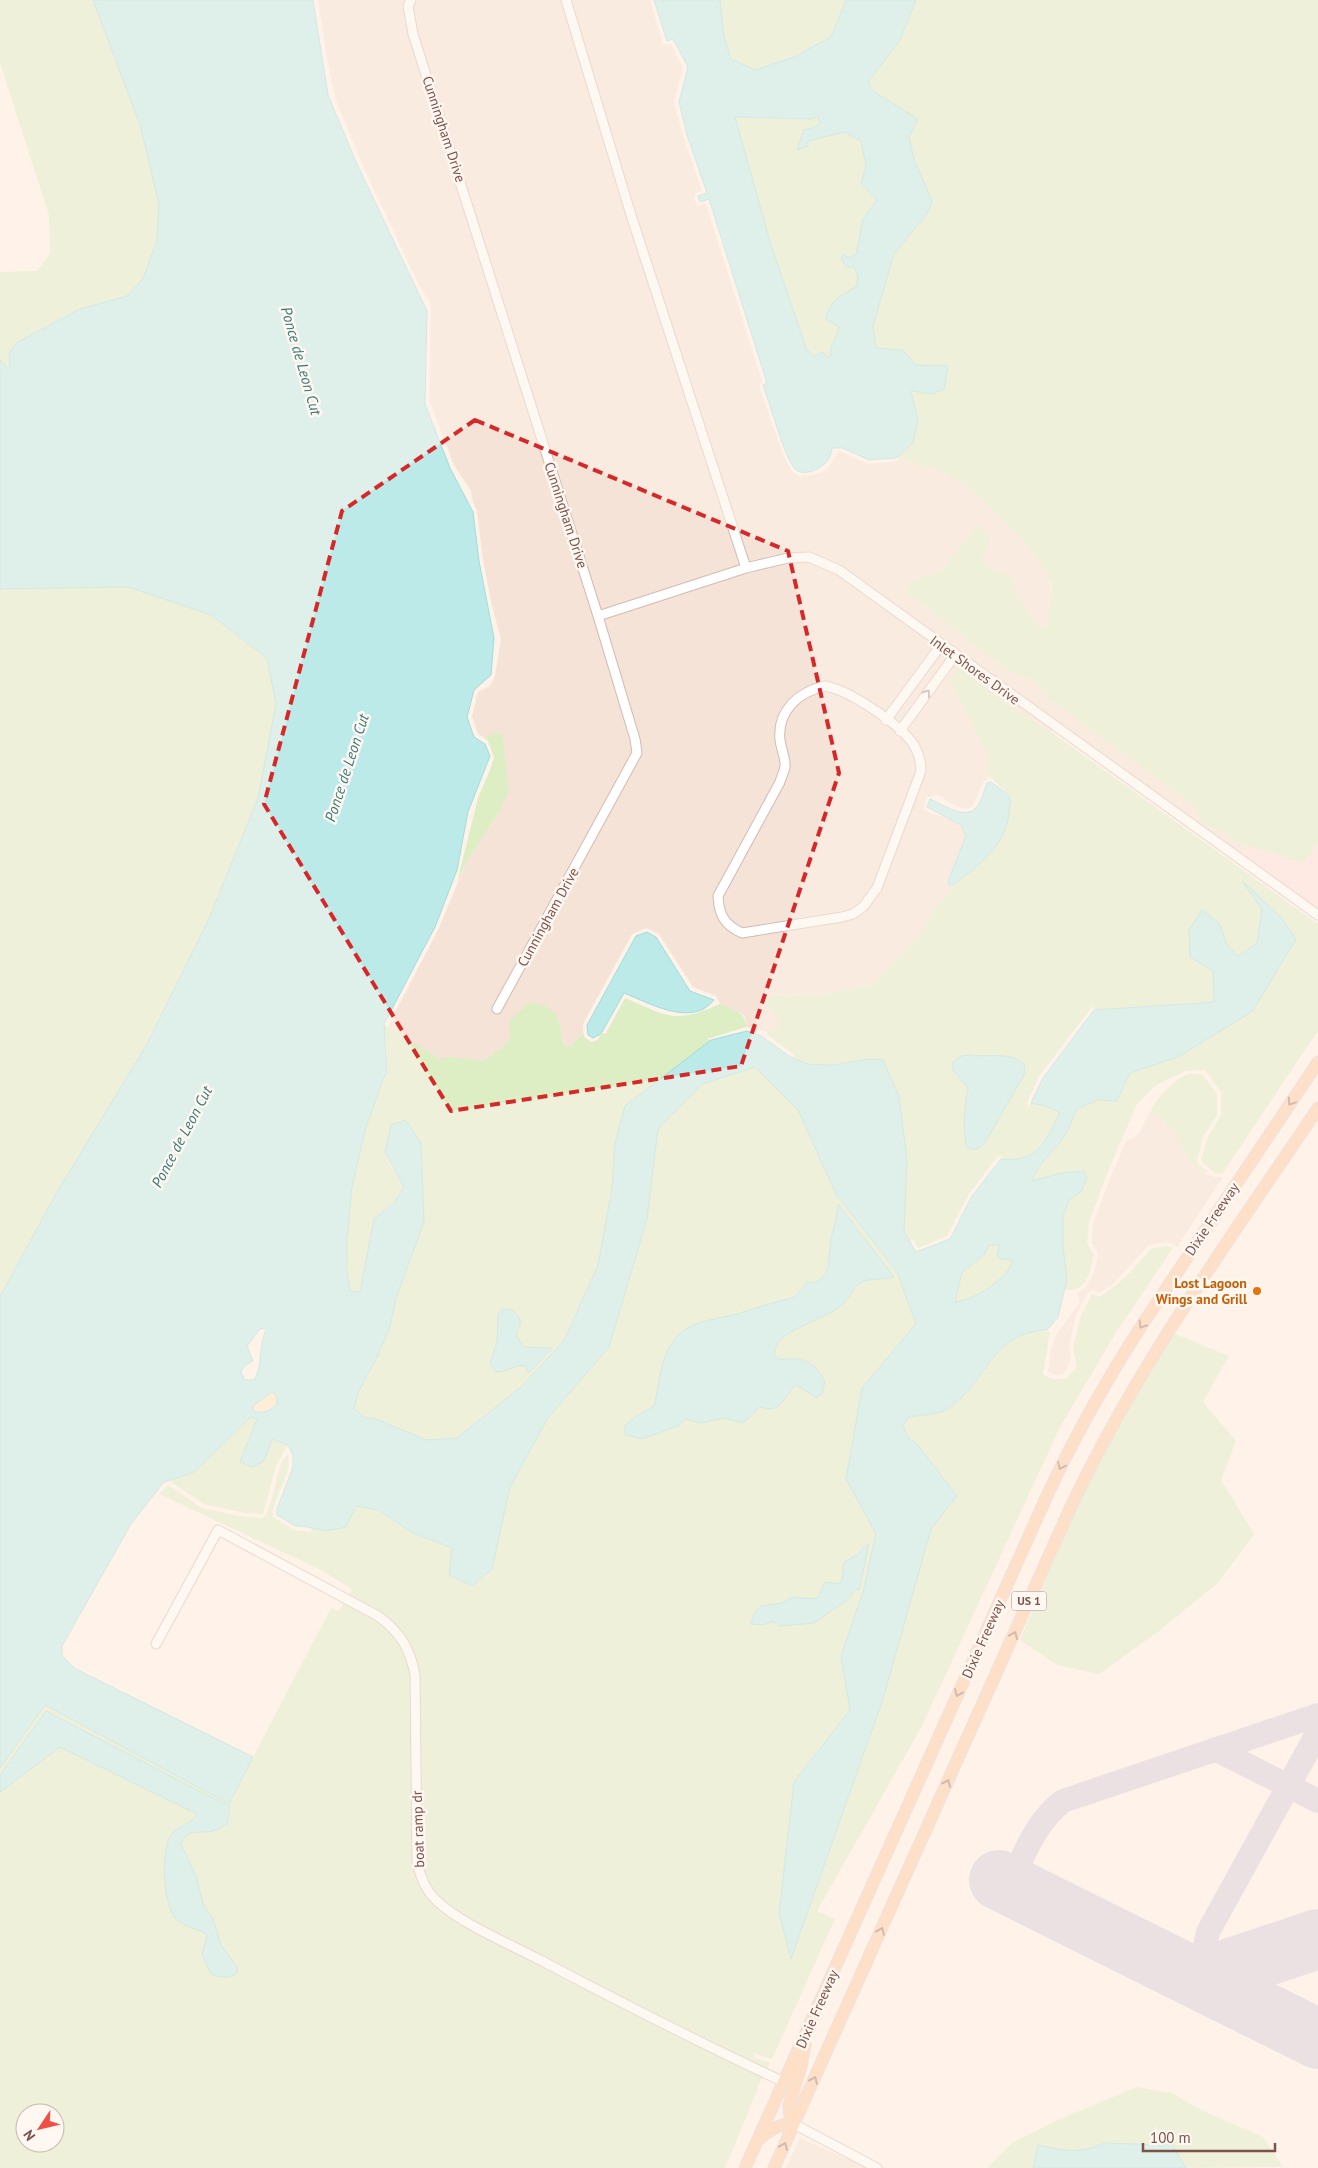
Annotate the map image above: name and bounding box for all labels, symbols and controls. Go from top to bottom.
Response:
street label: Cunningham Drive [418,74,470,184]
water label: Ponce de Leon Cut [277,304,326,418]
street label: Cunningham Drive [540,460,592,570]
street label: Inlet Shores Drive [926,631,1024,709]
one-way arrow [922,690,930,699]
water label: Ponce de Leon Cut [320,710,373,824]
street label: Cunningham Drive [513,864,583,970]
water label: Ponce de Leon Cut [147,1082,217,1191]
one-way arrow [1288,1097,1297,1106]
street label: Dixie Freeway [1181,1179,1243,1259]
place label: Lost Lagoon Wings and Grill [1156,1274,1248,1308]
marker: Lost Lagoon Wings and Grill [1251,1285,1263,1297]
one-way arrow [1139,1319,1148,1328]
one-way arrow [1058,1460,1068,1469]
road number: US 1 [1012,1592,1046,1610]
street label: Dixie Freeway [958,1596,1009,1681]
one-way arrow [1007,1631,1018,1640]
one-way arrow [954,1688,965,1697]
one-way arrow [941,1779,952,1788]
street label: boat ramp dr [408,1790,428,1868]
one-way arrow [874,1927,885,1936]
street label: Dixie Freeway [792,1966,843,2051]
one-way arrow [808,2076,819,2085]
north arrow [15,2103,65,2153]
scale bar [1143,2120,1276,2152]
text: N [19,2127,39,2144]
text: 100 m [1150,2128,1191,2147]
one-way arrow [778,2142,789,2151]

